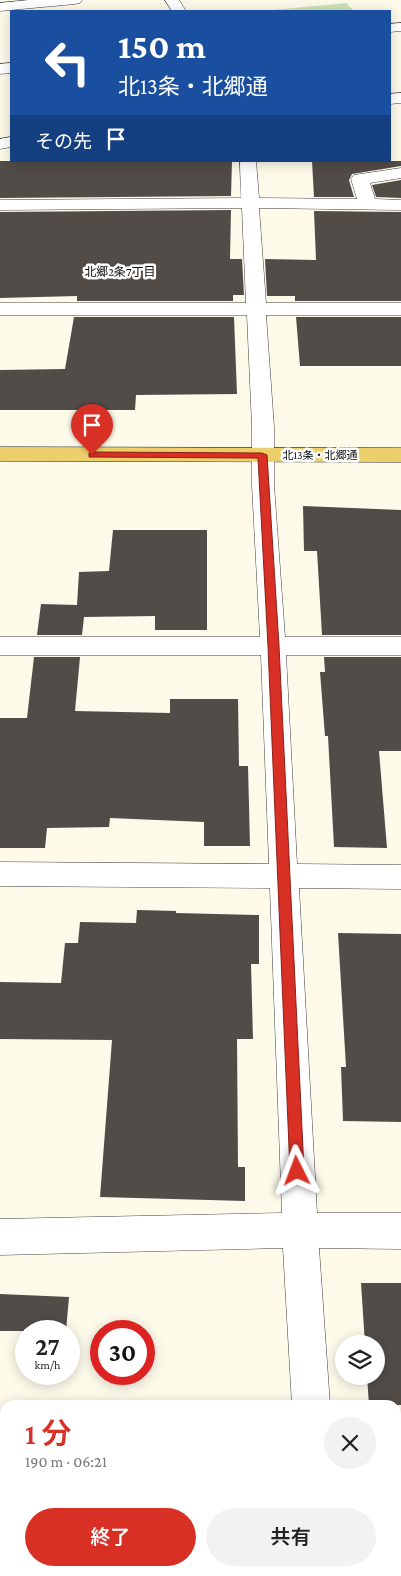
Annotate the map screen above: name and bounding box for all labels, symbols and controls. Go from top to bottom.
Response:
text: 150 m [118,27,206,66]
icon: left [35,30,100,95]
text: 北13条・北郷通 [118,74,268,99]
icon: arrive [102,125,130,153]
text: その先 [35,131,92,152]
district label: 北郷2条7丁目 [84,265,156,279]
pin [71,404,113,455]
icon: arrive [78,411,106,439]
street label: 北13条・北郷通 [283,449,357,461]
position arrow [270,1144,322,1196]
speed limit sign: 30 [90,1320,155,1385]
text: 27 [35,1333,60,1360]
map controls [335,1335,385,1385]
button: layers [335,1335,385,1385]
text: km/h [35,1358,60,1372]
text: 1 分 [25,1417,71,1450]
button: close [324,1417,376,1469]
text: 190 m · 06:21 [25,1453,107,1470]
button: 終了 [25,1508,196,1566]
button: 共有 [206,1508,376,1566]

